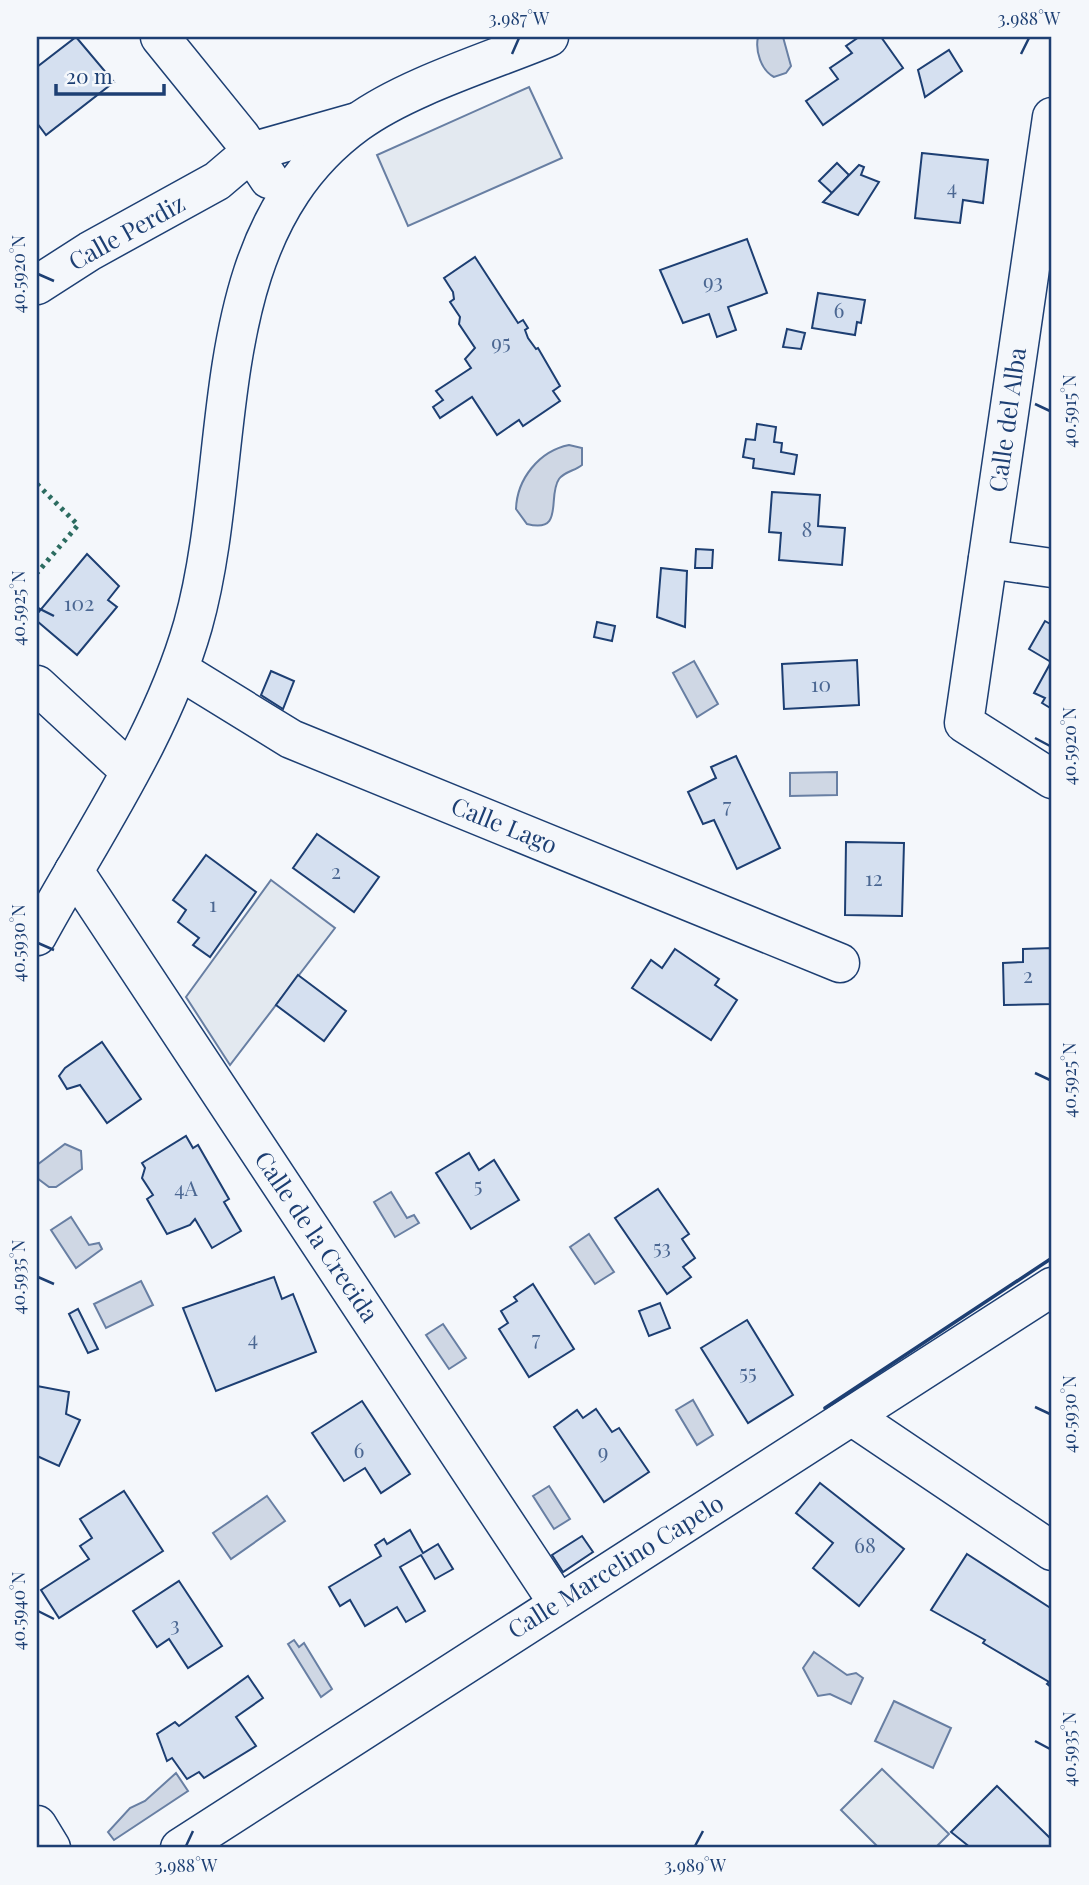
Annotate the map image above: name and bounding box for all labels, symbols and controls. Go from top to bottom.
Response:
text: 3.987°W [489,6,550,30]
text: 3.988°W [998,6,1061,30]
scale bar [56,52,164,96]
text: 20 m [66,61,113,89]
house number: 4 [947,172,957,200]
street label: Calle Perdiz [62,186,190,276]
text: 40.5920°N [6,235,30,313]
house number: 93 [703,266,723,294]
house number: 6 [834,295,845,323]
house number: 95 [491,327,511,355]
street label: Calle del Alba [980,345,1032,494]
text: 40.5915°N [1057,374,1081,448]
house number: 8 [802,514,812,542]
text: 40.5925°N [6,570,30,646]
house number: 102 [64,588,94,616]
house number: 10 [811,669,831,697]
text: 40.5920°N [1057,707,1081,785]
street label: Calle Lago [447,788,563,860]
house number: 7 [723,790,732,818]
house number: 2 [331,856,341,884]
house number: 12 [865,863,883,891]
house number: 1 [209,889,217,917]
text: 40.5930°N [6,904,30,982]
house number: 2 [1023,960,1033,988]
text: 40.5925°N [1057,1042,1081,1118]
street label: Calle de la Crecida [249,1144,387,1328]
house number: 5 [474,1170,482,1198]
house number: 4A [174,1173,199,1201]
house number: 53 [653,1232,671,1260]
text: 40.5935°N [6,1239,30,1314]
house number: 4 [248,1323,258,1351]
house number: 7 [532,1323,541,1351]
house number: 55 [739,1357,757,1385]
text: 40.5930°N [1057,1375,1081,1453]
house number: 6 [354,1435,365,1463]
house number: 9 [598,1436,608,1464]
street label: Calle Marcelino Capelo [501,1486,729,1645]
house number: 68 [854,1530,876,1558]
text: 40.5940°N [6,1571,30,1650]
house number: 3 [170,1609,180,1637]
text: 40.5935°N [1057,1711,1081,1786]
text: 3.988°W [155,1853,218,1877]
text: 3.989°W [664,1853,727,1877]

